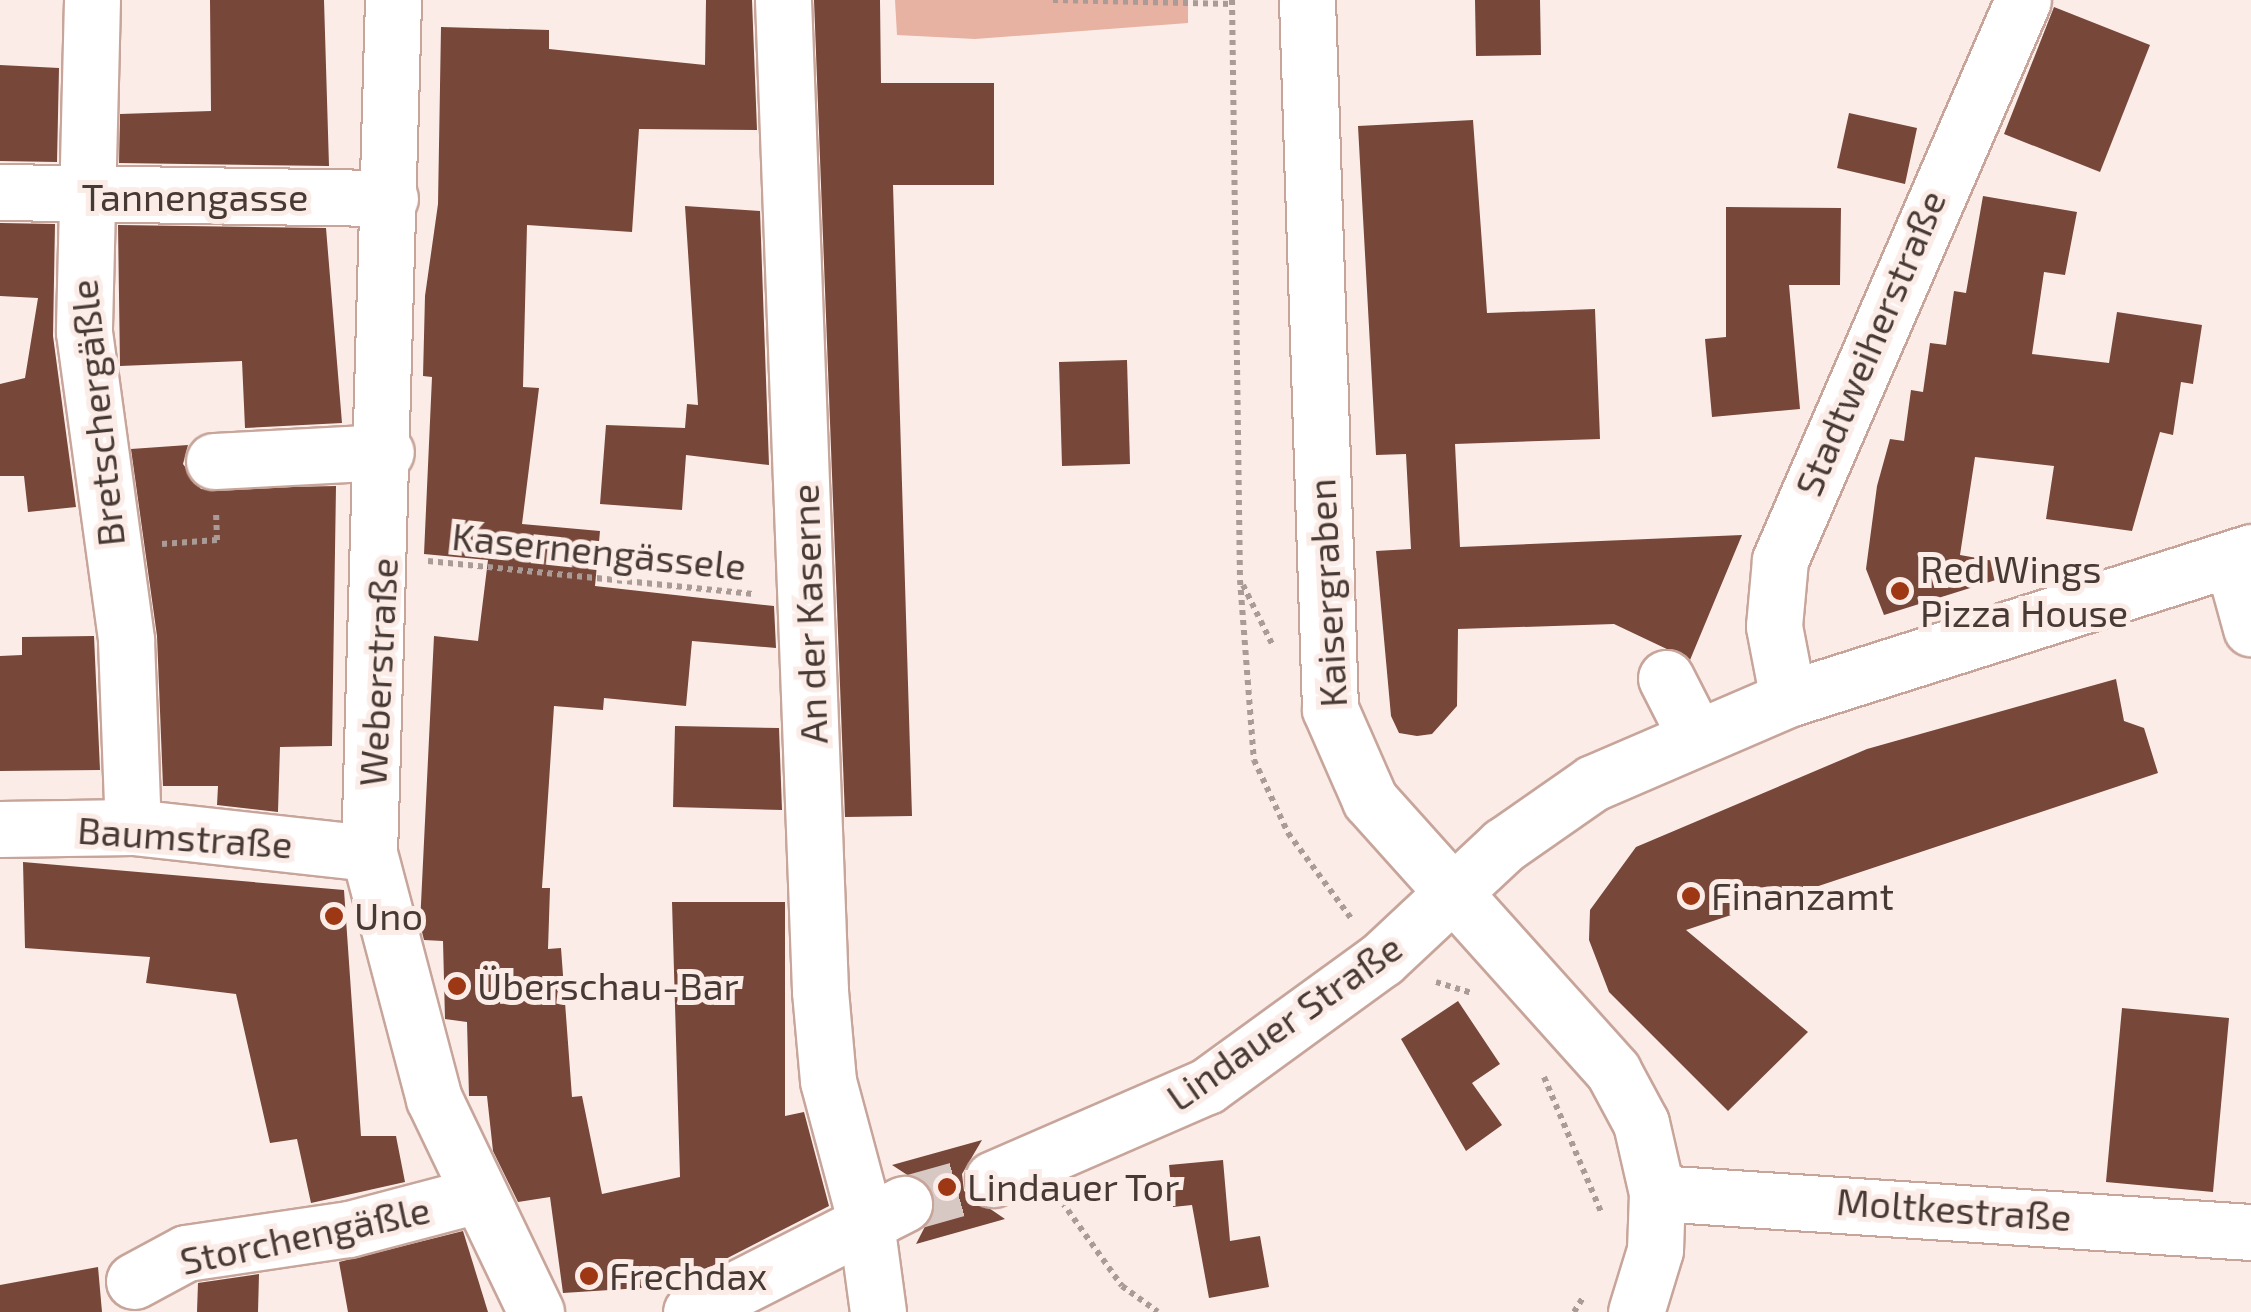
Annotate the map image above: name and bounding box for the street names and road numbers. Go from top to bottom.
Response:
street label: Tannengasse [82,174,308,220]
street label: Stadtweiherstraße [1785,183,1955,503]
street label: Bretschergäßle [60,277,134,549]
street label: Kaisergraben [1298,477,1356,709]
street label: An der Kaserne [782,483,836,745]
street label: Kasernengässele [450,513,748,589]
street label: Weberstraße [349,556,407,788]
street label: Baumstraße [76,807,294,867]
street label: Lindauer Straße [1157,924,1411,1120]
street label: Moltkestraße [1835,1178,2073,1240]
street label: Storchengäßle [176,1186,434,1284]

